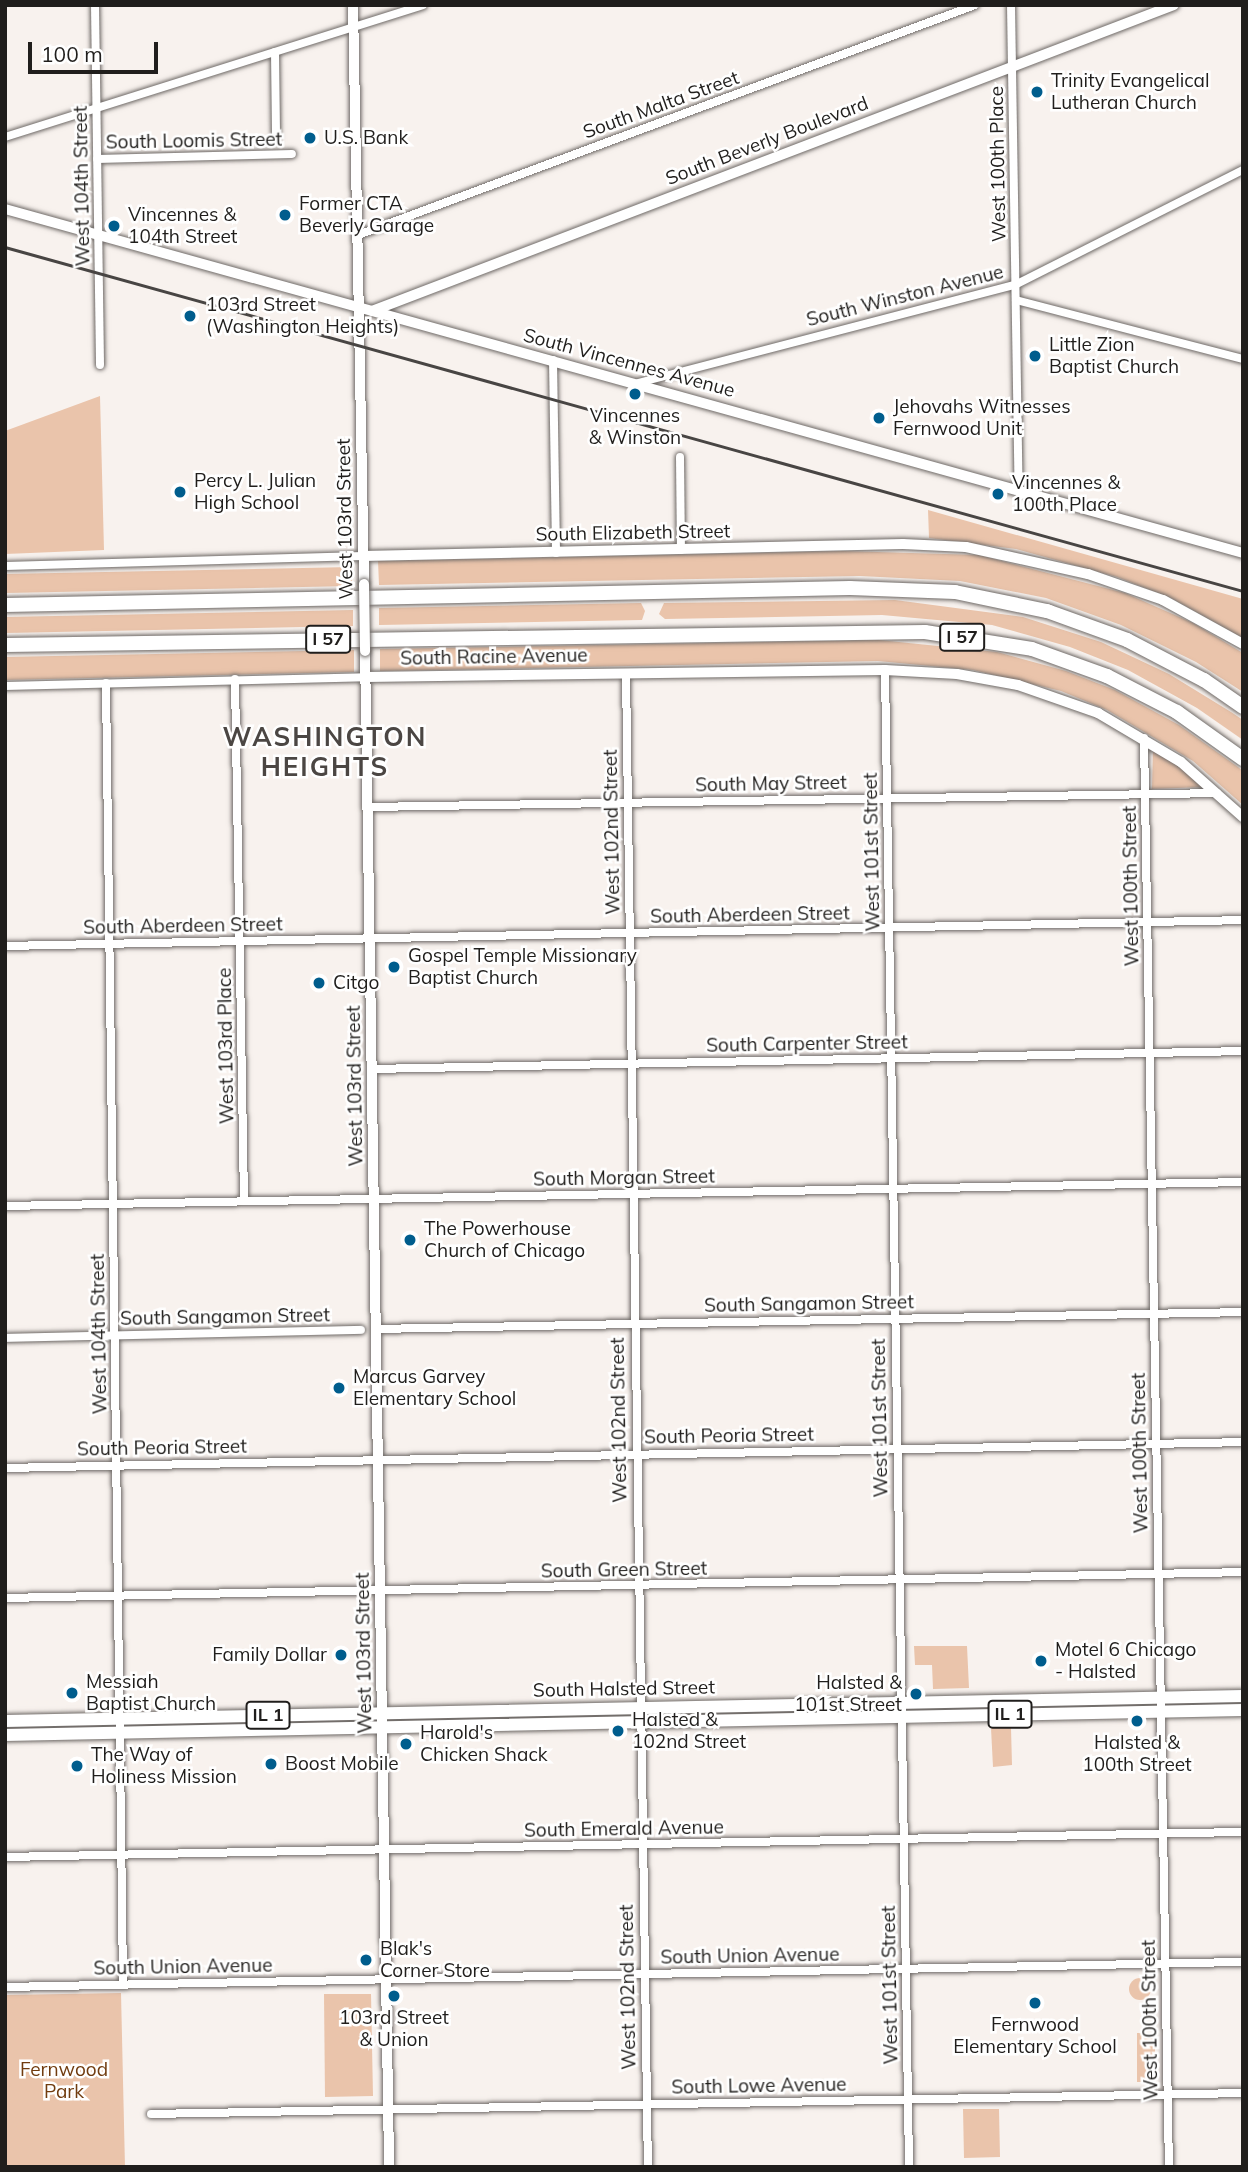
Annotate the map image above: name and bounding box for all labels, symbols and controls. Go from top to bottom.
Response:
scale bar [32,28,161,72]
text: 100 m [41,41,103,67]
street label: South Malta Street [580,66,742,144]
place label: Trinity Evangelical Lutheran Church [1051,70,1209,114]
marker: Trinity Evangelical Lutheran Church [1029,84,1045,100]
street label: West 100th Place [985,86,1011,242]
street label: South Beverly Boulevard [662,92,872,190]
street label: West 104th Street [69,105,95,267]
place label: U.S. Bank [324,127,408,149]
street label: South Loomis Street [106,128,282,154]
marker: U.S. Bank [302,130,318,146]
place label: Former CTA Beverly Garage [299,193,434,237]
place label: Vincennes & 104th Street [128,204,237,248]
marker: Former CTA Beverly Garage [277,207,293,223]
marker: Vincennes & 104th Street [106,218,122,234]
street label: South Winston Avenue [804,260,1006,332]
place label: 103rd Street (Washington Heights) [206,294,399,338]
marker: 103rd Street (Washington Heights) [180,306,200,326]
street label: South Vincennes Avenue [521,324,737,402]
place label: Little Zion Baptist Church [1049,334,1179,378]
marker: Little Zion Baptist Church [1027,348,1043,364]
marker: Vincennes & Winston [627,386,643,402]
place label: Jehovahs Witnesses Fernwood Unit [893,396,1071,440]
place label: Vincennes & Winston [589,405,681,449]
marker: Jehovahs Witnesses Fernwood Unit [871,410,887,426]
street label: West 103rd Street [332,438,358,600]
place label: Percy L. Julian High School [194,470,316,514]
place label: Vincennes & 100th Place [1012,472,1120,516]
marker: Percy L. Julian High School [172,484,188,500]
marker: Vincennes & 100th Place [990,486,1006,502]
street label: South Elizabeth Street [535,520,731,546]
road number: I 57 [937,622,986,652]
road number: I 57 [304,624,352,654]
street label: South Racine Avenue [400,644,588,670]
district label: WASHINGTON HEIGHTS [224,721,426,782]
street label: West 102nd Street [599,749,625,915]
street label: South May Street [695,771,847,797]
street label: West 101st Street [859,772,885,932]
street label: West 100th Street [1118,805,1144,967]
street label: South Aberdeen Street [650,902,850,928]
street label: South Aberdeen Street [83,913,283,939]
place label: Gospel Temple Missionary Baptist Church [408,945,637,989]
marker: Gospel Temple Missionary Baptist Church [386,959,402,975]
street label: West 103rd Place [213,968,239,1124]
place label: Citgo [333,972,379,994]
marker: Citgo [311,975,327,991]
street label: West 103rd Street [342,1005,368,1167]
street label: South Carpenter Street [706,1031,908,1057]
street label: South Morgan Street [533,1165,715,1191]
place label: The Powerhouse Church of Chicago [424,1218,585,1262]
marker: The Powerhouse Church of Chicago [402,1232,418,1248]
street label: West 104th Street [86,1253,112,1415]
street label: South Sangamon Street [704,1291,914,1317]
street label: South Sangamon Street [120,1304,330,1330]
street label: West 102nd Street [606,1337,632,1503]
street label: West 101st Street [867,1338,893,1498]
place label: Marcus Garvey Elementary School [353,1366,516,1410]
street label: West 100th Street [1127,1372,1153,1534]
marker: Marcus Garvey Elementary School [331,1380,347,1396]
street label: South Peoria Street [644,1423,814,1449]
street label: South Peoria Street [77,1435,247,1461]
street label: South Green Street [541,1557,707,1583]
street label: West 103rd Street [351,1572,377,1734]
place label: Motel 6 Chicago - Halsted [1055,1639,1196,1683]
place label: Family Dollar [212,1644,327,1666]
marker: Family Dollar [333,1647,349,1663]
marker: Motel 6 Chicago - Halsted [1033,1653,1049,1669]
place label: Messiah Baptist Church [86,1671,216,1715]
place label: Halsted & 101st Street [794,1672,902,1716]
street label: South Halsted Street [533,1676,715,1702]
marker: Messiah Baptist Church [64,1685,80,1701]
marker: Halsted & 101st Street [908,1686,924,1702]
road number: IL 1 [245,1700,291,1730]
road number: IL 1 [987,1700,1033,1728]
place label: Halsted & 102nd Street [632,1709,746,1753]
marker: Halsted & 100th Street [1129,1713,1145,1729]
place label: Harold's Chicken Shack [420,1722,548,1766]
marker: Halsted & 102nd Street [610,1723,626,1739]
place label: Halsted & 100th Street [1082,1732,1192,1776]
marker: Harold's Chicken Shack [398,1736,414,1752]
place label: The Way of Holiness Mission [91,1744,237,1788]
place label: Boost Mobile [285,1753,398,1775]
marker: Boost Mobile [263,1756,279,1772]
marker: The Way of Holiness Mission [69,1758,85,1774]
street label: South Emerald Avenue [524,1816,724,1842]
street label: West 102nd Street [615,1904,641,2070]
street label: West 101st Street [877,1905,903,2065]
place label: Blak's Corner Store [380,1938,490,1982]
street label: West 100th Street [1137,1939,1163,2101]
street label: South Union Avenue [660,1943,840,1969]
marker: Blak's Corner Store [358,1952,374,1968]
street label: South Union Avenue [93,1954,273,1980]
marker: 103rd Street & Union [386,1988,402,2004]
marker: Fernwood Elementary School [1027,1995,1043,2011]
place label: 103rd Street & Union [339,2007,449,2051]
place label: Fernwood Elementary School [953,2014,1117,2058]
park label: Fernwood Park [20,2059,108,2103]
street label: South Lowe Avenue [671,2073,847,2099]

